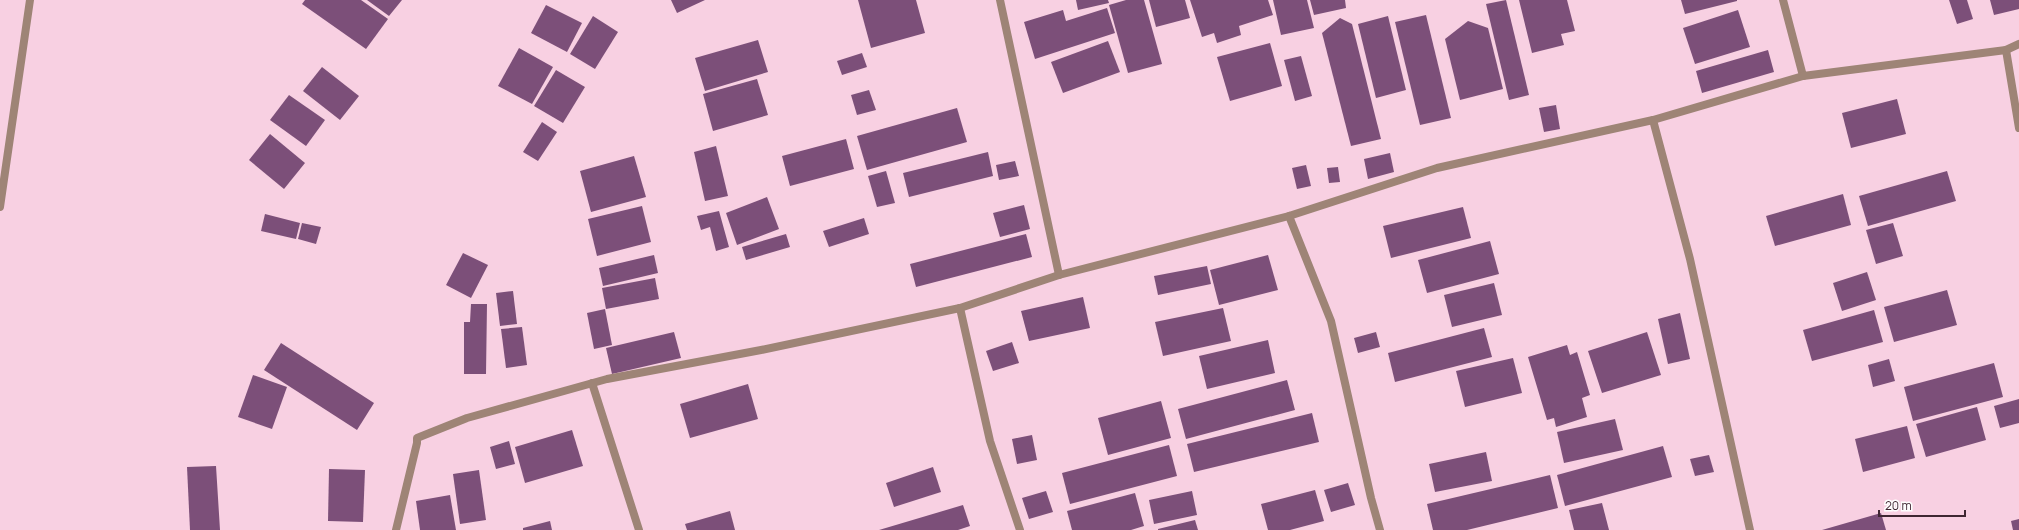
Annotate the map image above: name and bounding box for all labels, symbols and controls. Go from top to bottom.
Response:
scale bar [1879,492,1965,518]
text: 20 m [1885,497,1912,514]

